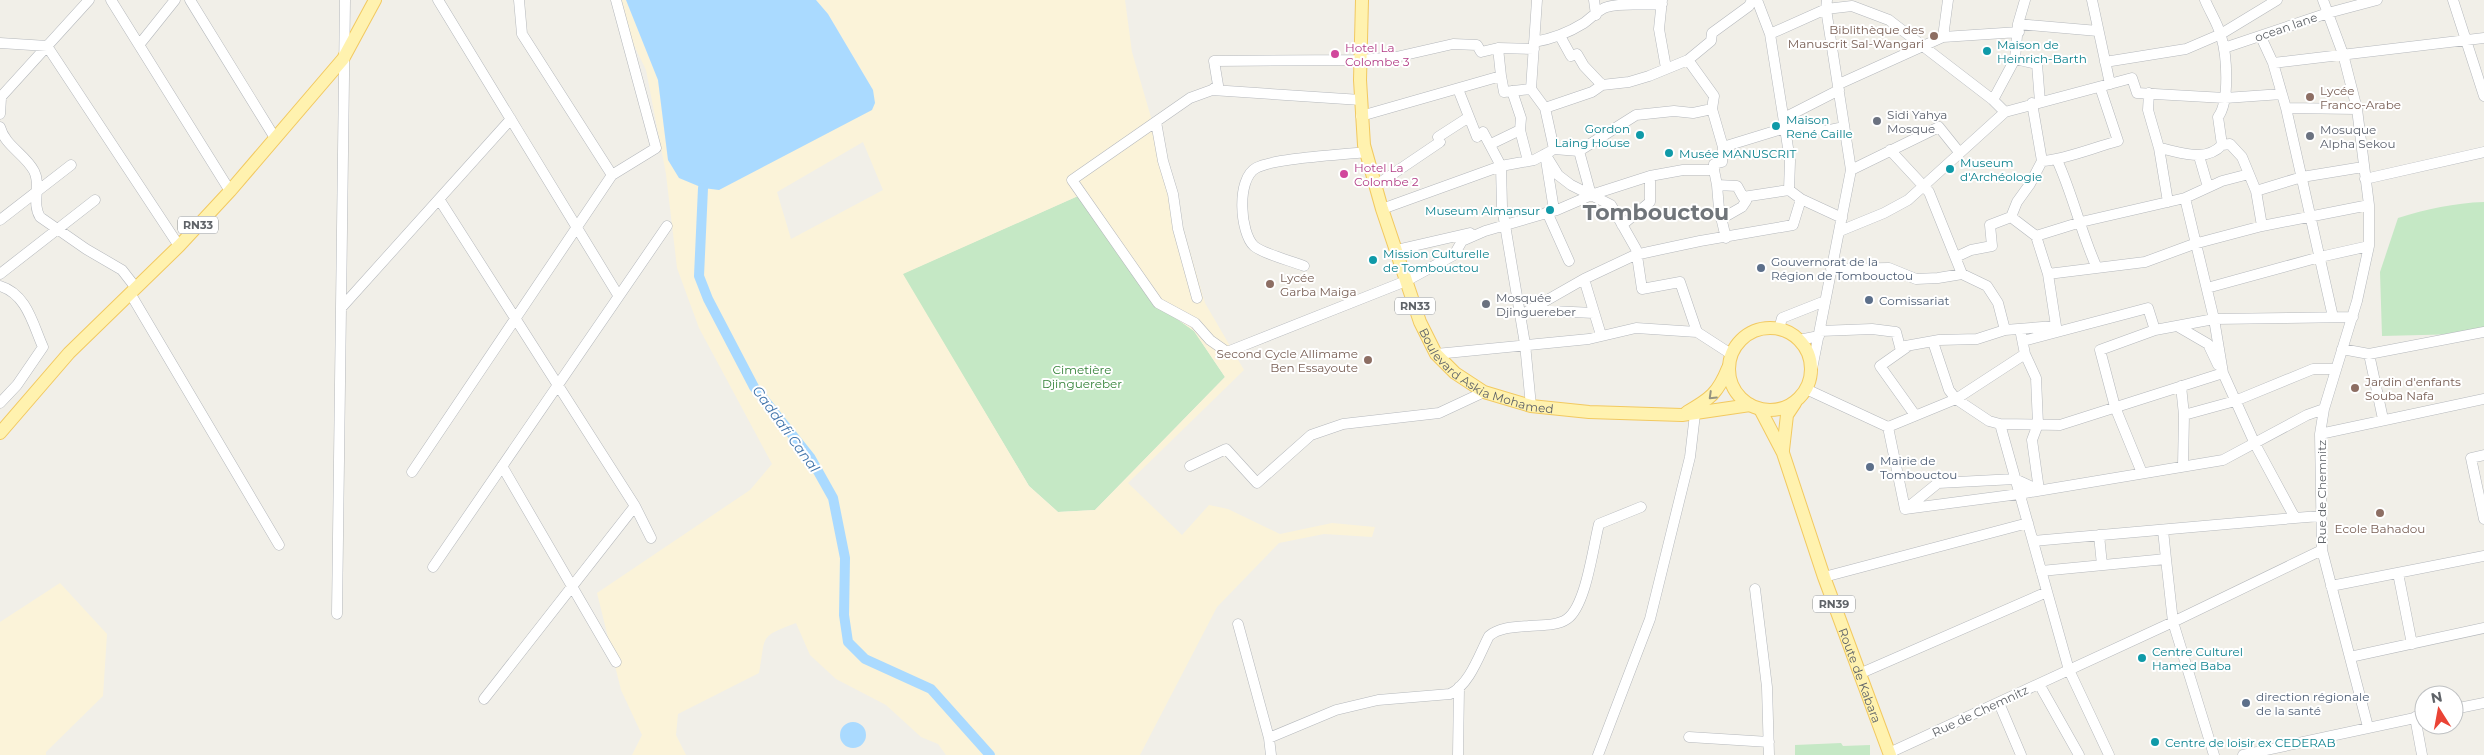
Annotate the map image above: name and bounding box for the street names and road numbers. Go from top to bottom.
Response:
street label: ocean lane [2253,9,2319,45]
road number: RN33 [178,216,218,234]
road number: RN33 [1395,298,1435,314]
street label: Boulevard Askia Mohamed [1417,325,1554,416]
street label: Rue de Chemnitz [2314,440,2329,544]
road number: RN39 [1813,596,1855,612]
street label: Route de Kabara [1836,626,1885,725]
street label: Rue de Chemnitz [1929,682,2031,740]

